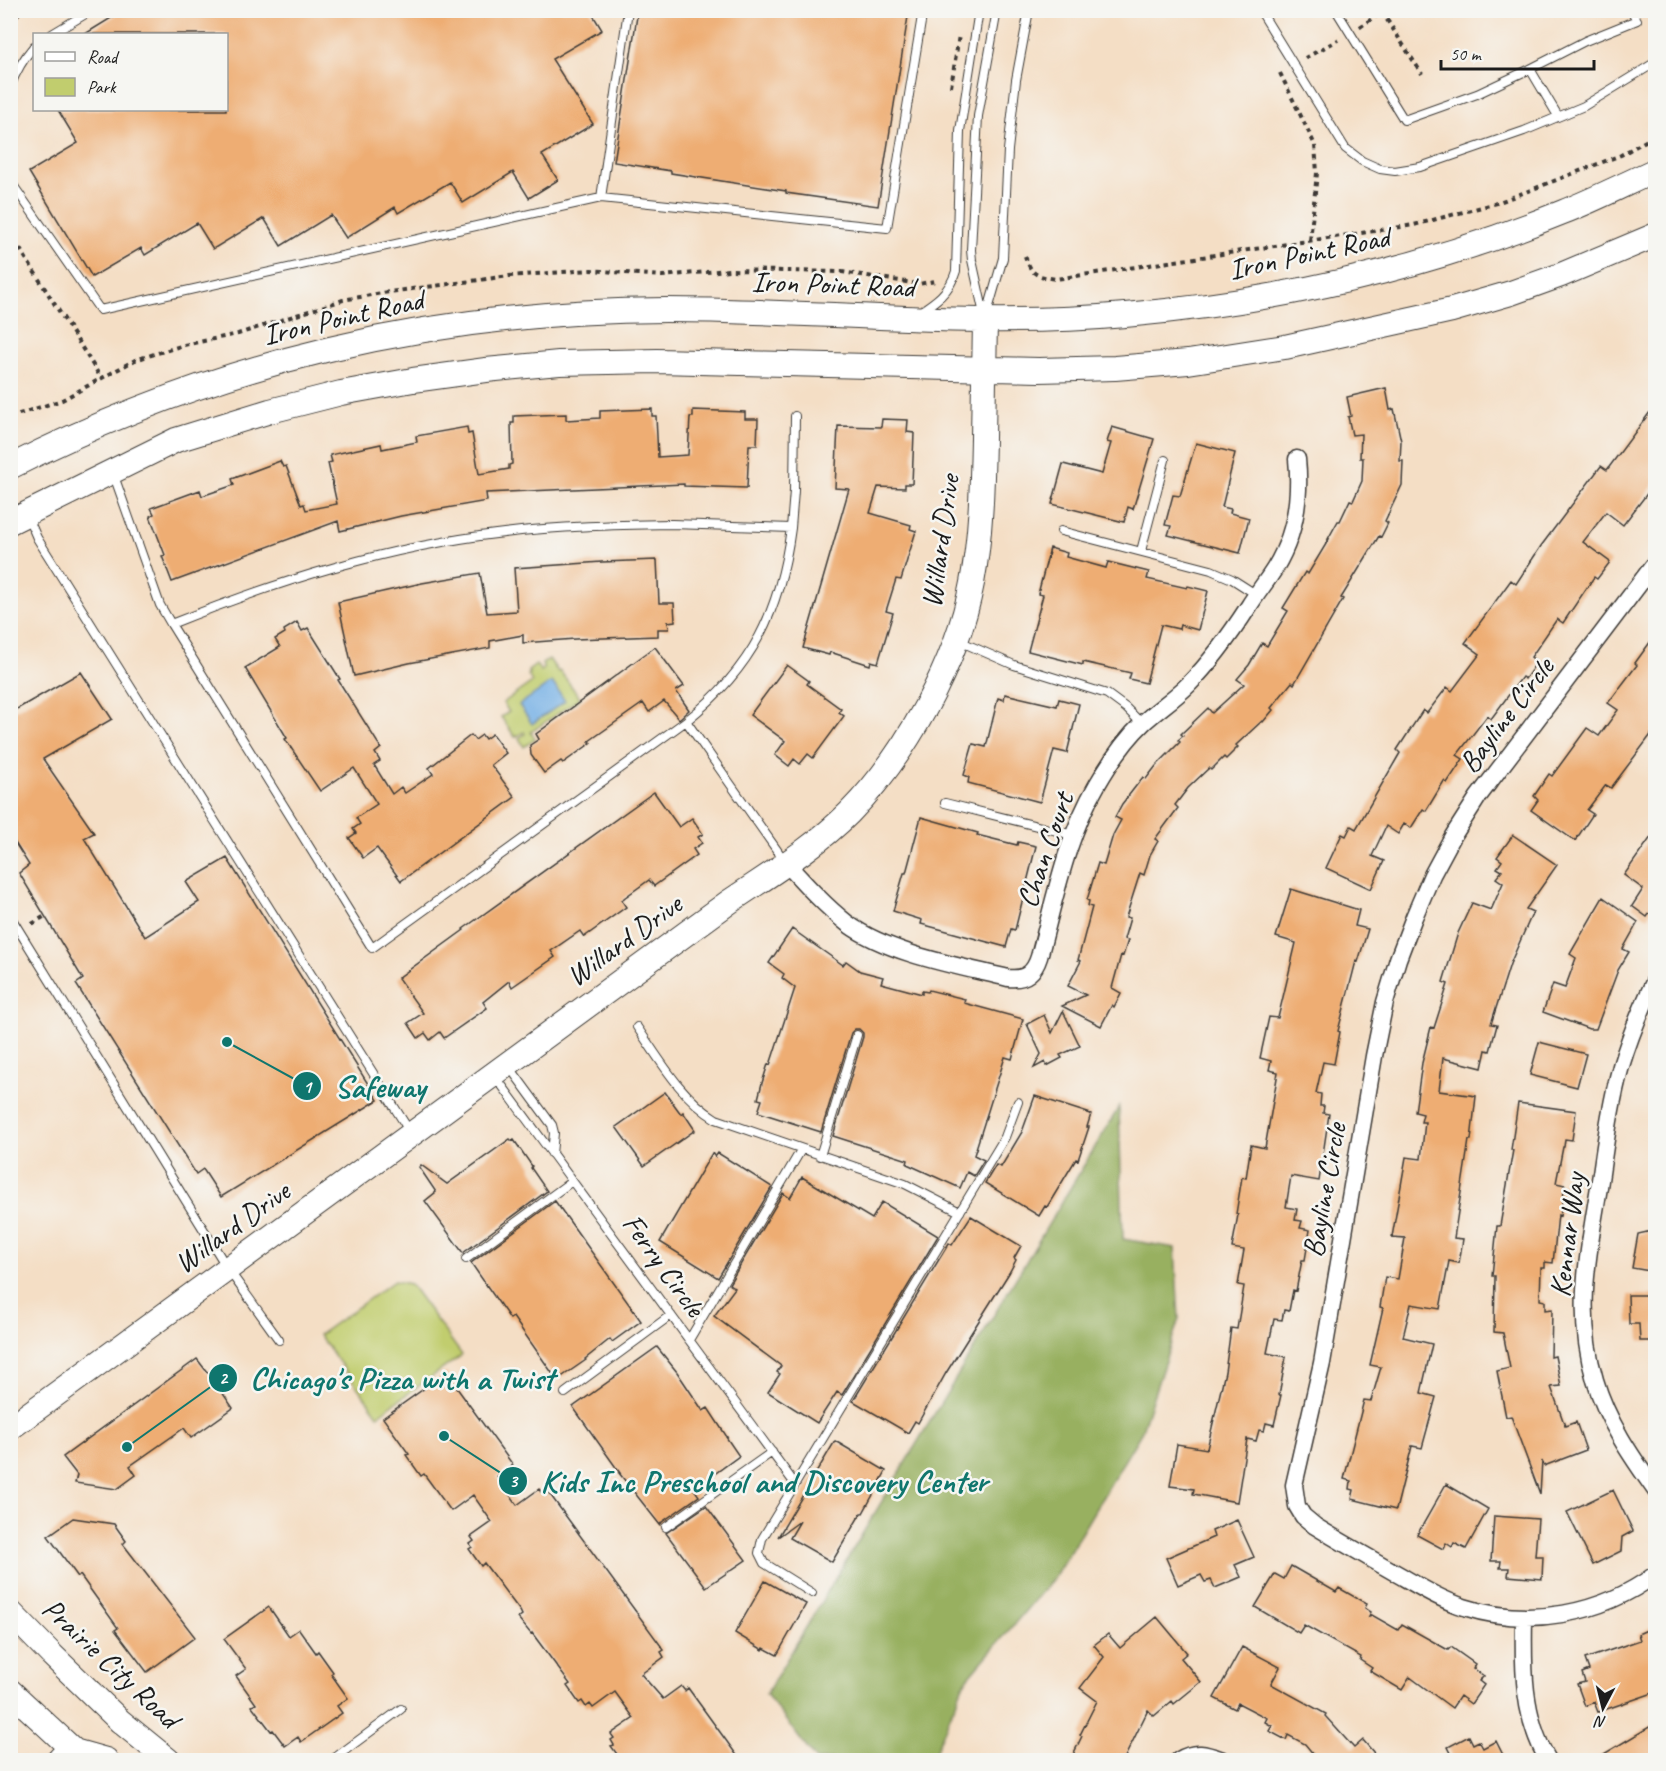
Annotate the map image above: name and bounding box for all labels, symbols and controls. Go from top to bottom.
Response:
legend [33,33,228,111]
scale bar [1441,33,1594,71]
text: 50 m [1450,43,1483,65]
text: Road [87,46,120,68]
text: Park [87,76,117,98]
street label: Iron Point Road [1225,217,1397,289]
street label: Iron Point Road [751,262,919,306]
street label: Iron Point Road [259,279,431,354]
street label: Willard Drive [912,470,968,610]
street label: Bayline Circle [1450,648,1563,781]
street label: Chan Court [1008,785,1083,912]
street label: Willard Drive [559,884,691,995]
callout: Safeway [292,1061,437,1111]
text: Safeway [335,1066,429,1107]
text: 1 [303,1076,313,1098]
street label: Bayline Circle [1294,1118,1355,1260]
street label: Kennar Way [1541,1168,1594,1299]
street label: Willard Drive [167,1171,299,1282]
street label: Ferry Circle [614,1206,715,1326]
callout: Chicago's Pizza with a Twist [208,1353,566,1403]
text: Chicago's Pizza with a Twist [250,1358,558,1399]
text: 2 [219,1367,229,1389]
callout: Kids Inc Preschool and Discovery Center [498,1456,1000,1506]
text: Kids Inc Preschool and Discovery Center [540,1461,991,1502]
text: 3 [509,1470,519,1492]
street label: Prairie City Road [34,1590,191,1739]
north arrow [1573,1678,1633,1738]
text: N [1592,1711,1607,1732]

